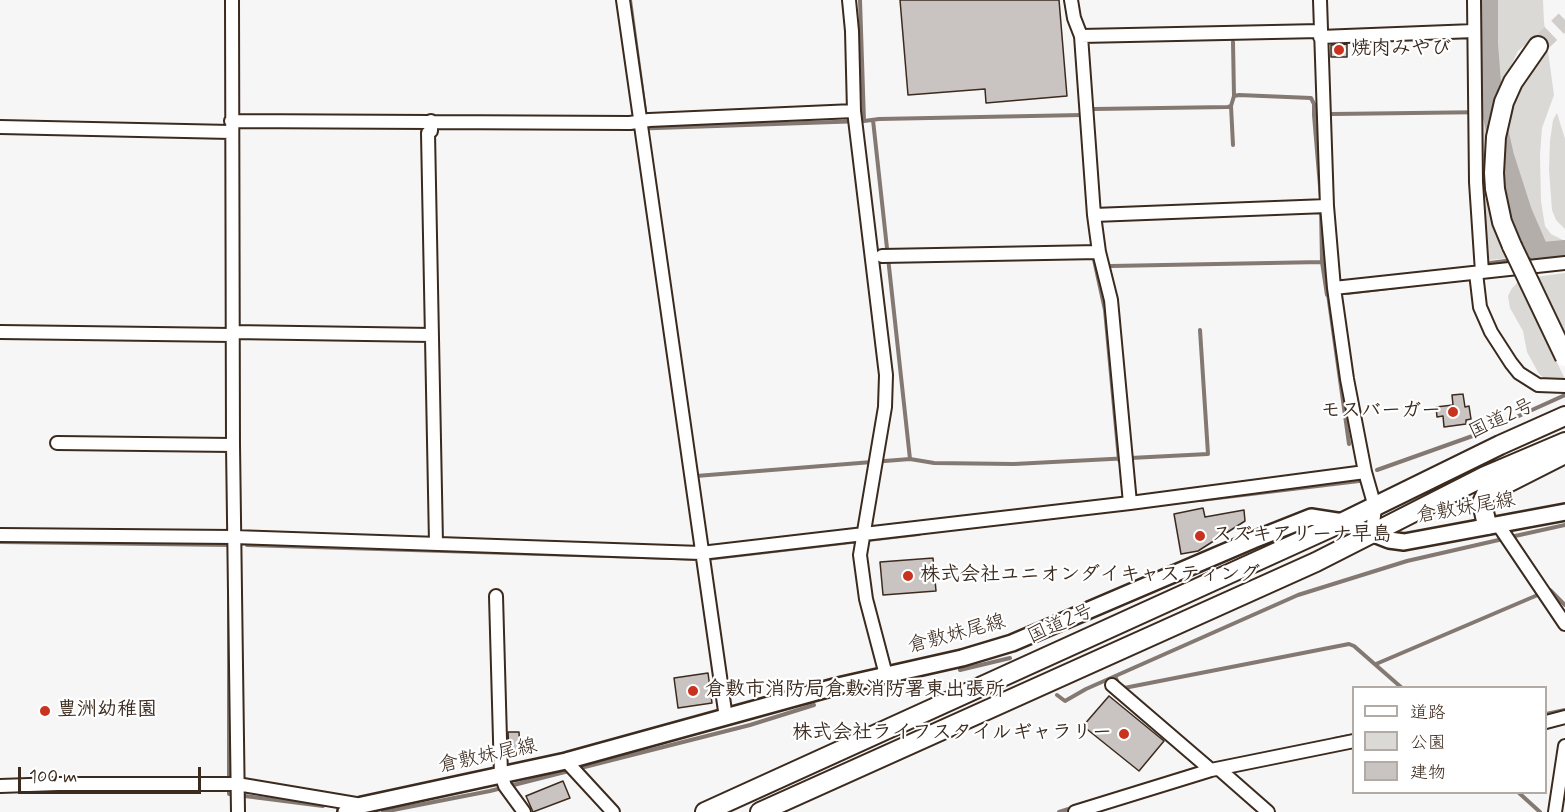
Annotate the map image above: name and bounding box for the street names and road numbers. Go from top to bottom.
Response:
street label: 国道2号 [1465,394,1539,446]
street label: 倉敷妹尾線 [1415,488,1517,530]
street label: 国道2号 [1024,600,1098,650]
street label: 倉敷妹尾線 [906,610,1008,660]
street label: 倉敷妹尾線 [437,735,539,779]

